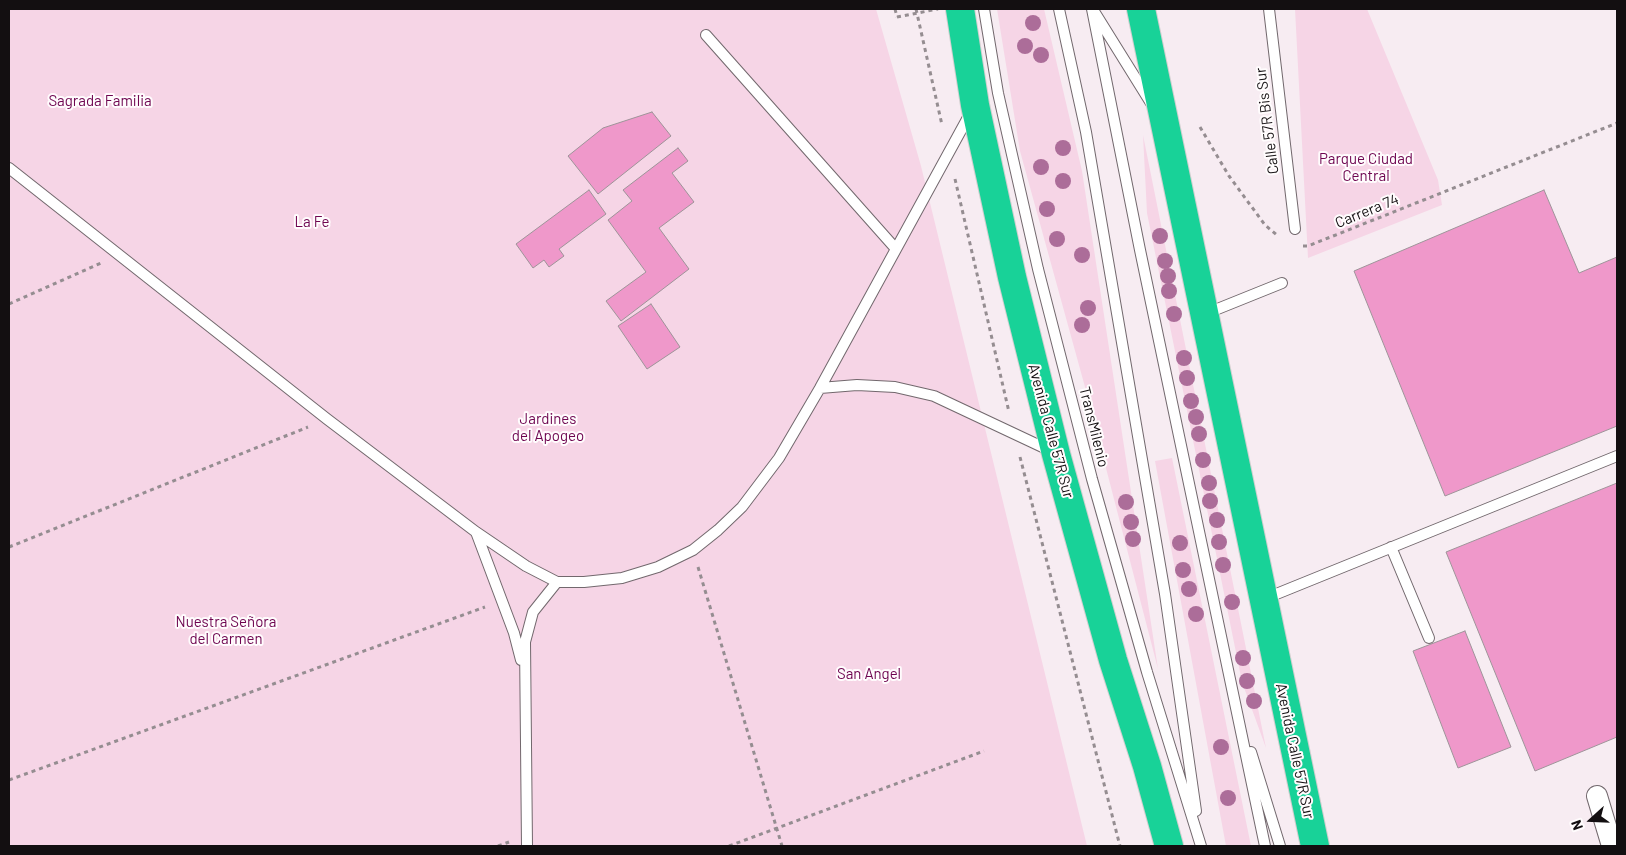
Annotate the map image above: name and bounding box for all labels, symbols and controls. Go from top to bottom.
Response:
street label: Calle 57R Bis Sur [1252,67,1282,175]
park label: Sagrada Familia [48,92,152,110]
park label: Parque Ciudad Central [1319,150,1413,185]
street label: Carrera 74 [1333,190,1401,232]
park label: La Fe [294,213,330,231]
street label: Avenida Calle 57R Sur [1024,362,1078,500]
street label: TransMilenio [1075,385,1113,469]
park label: Jardines del Apogeo [512,410,584,445]
park label: Nuestra Señora del Carmen [176,613,276,648]
park label: San Angel [837,665,901,683]
street label: Avenida Calle 57R Sur [1272,682,1318,820]
north arrow [1566,795,1616,845]
text: N [1567,818,1586,833]

